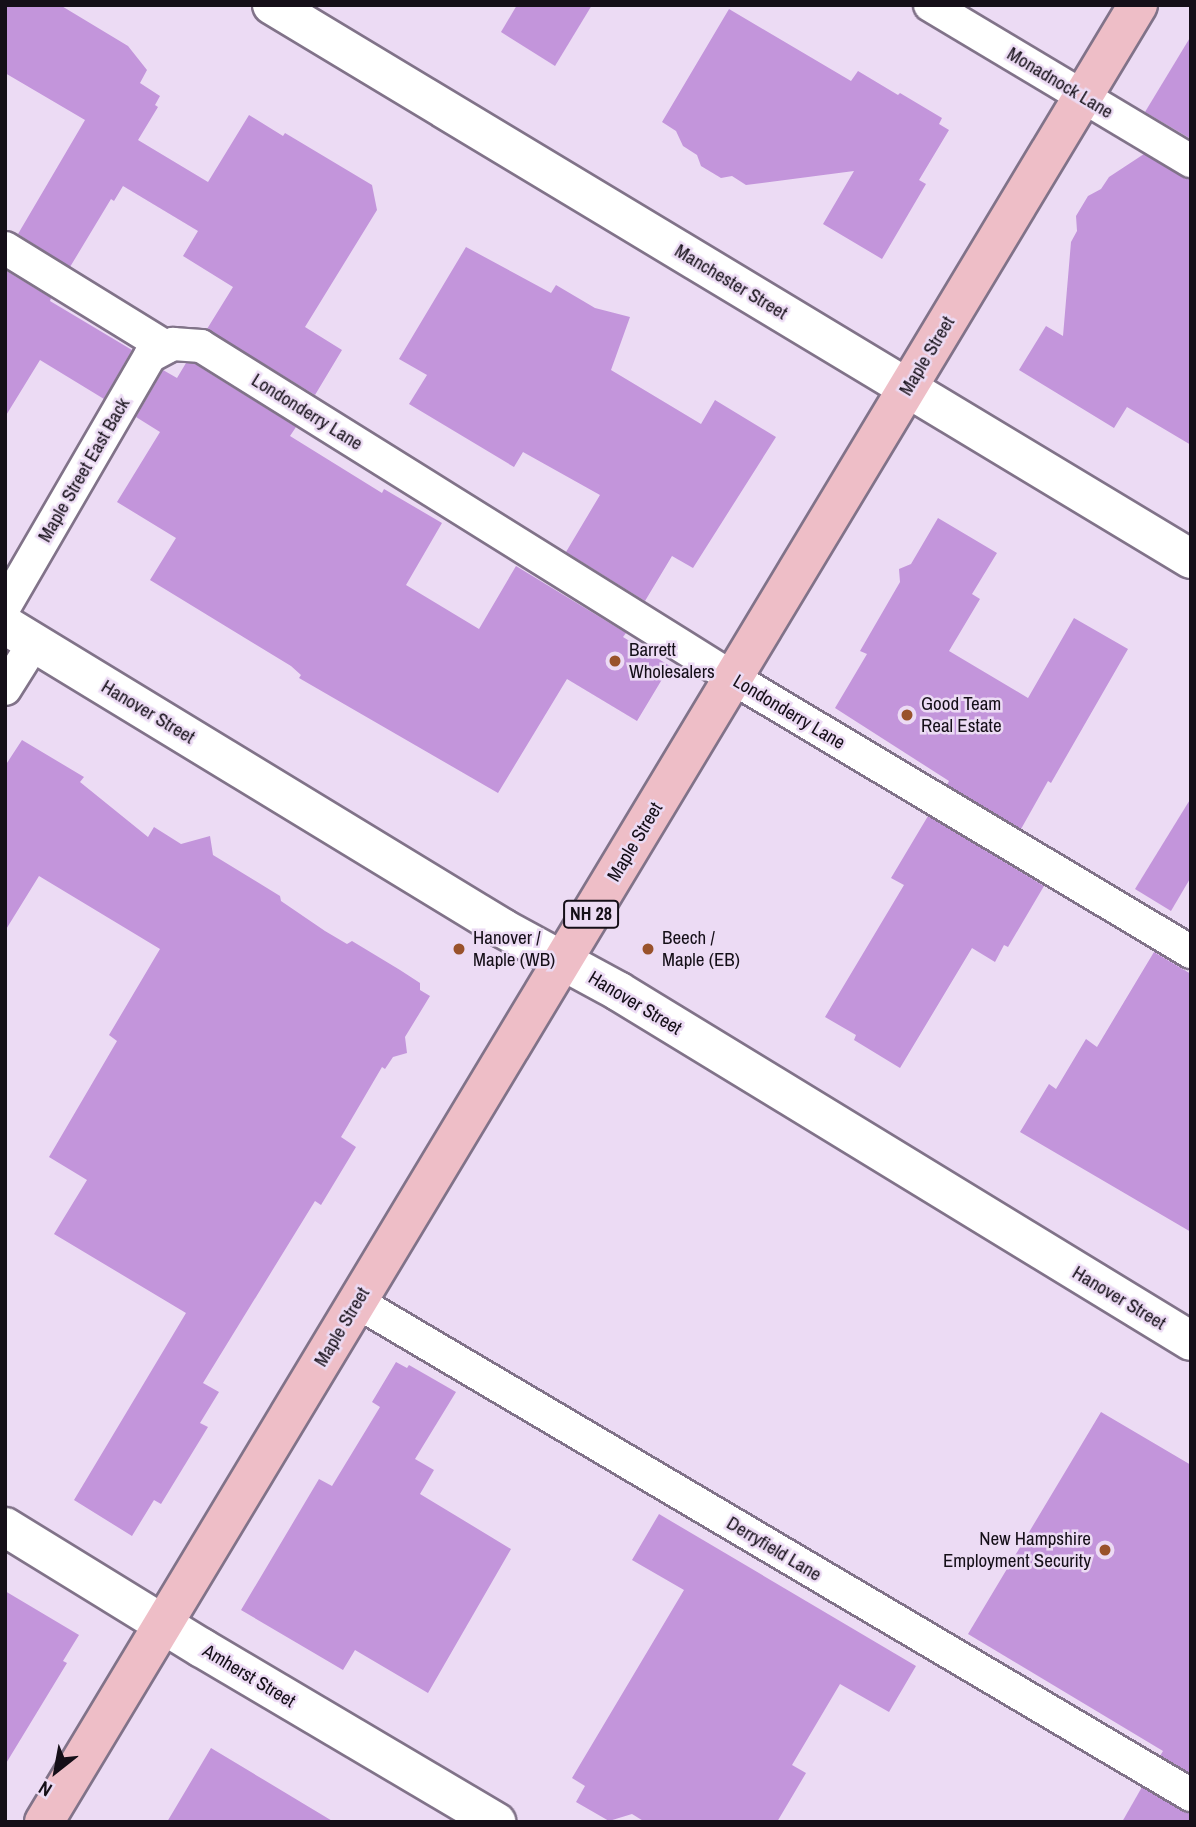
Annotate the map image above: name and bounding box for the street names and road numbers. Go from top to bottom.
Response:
street label: Monadnock Lane [1003,42,1117,124]
street label: Manchester Street [671,239,791,325]
street label: Maple Street [894,312,960,400]
street label: Londonderry Lane [247,369,367,455]
street label: Maple Street East Back [33,394,135,546]
street label: Londonderry Lane [729,670,849,754]
street label: Hanover Street [97,675,199,749]
street label: Maple Street [602,798,668,886]
road number: NH 28 [563,900,619,929]
street label: Hanover Street [584,966,686,1040]
street label: Hanover Street [1068,1261,1170,1335]
street label: Maple Street [309,1283,375,1371]
street label: Derryfield Lane [722,1512,826,1586]
street label: Amherst Street [199,1639,299,1713]

